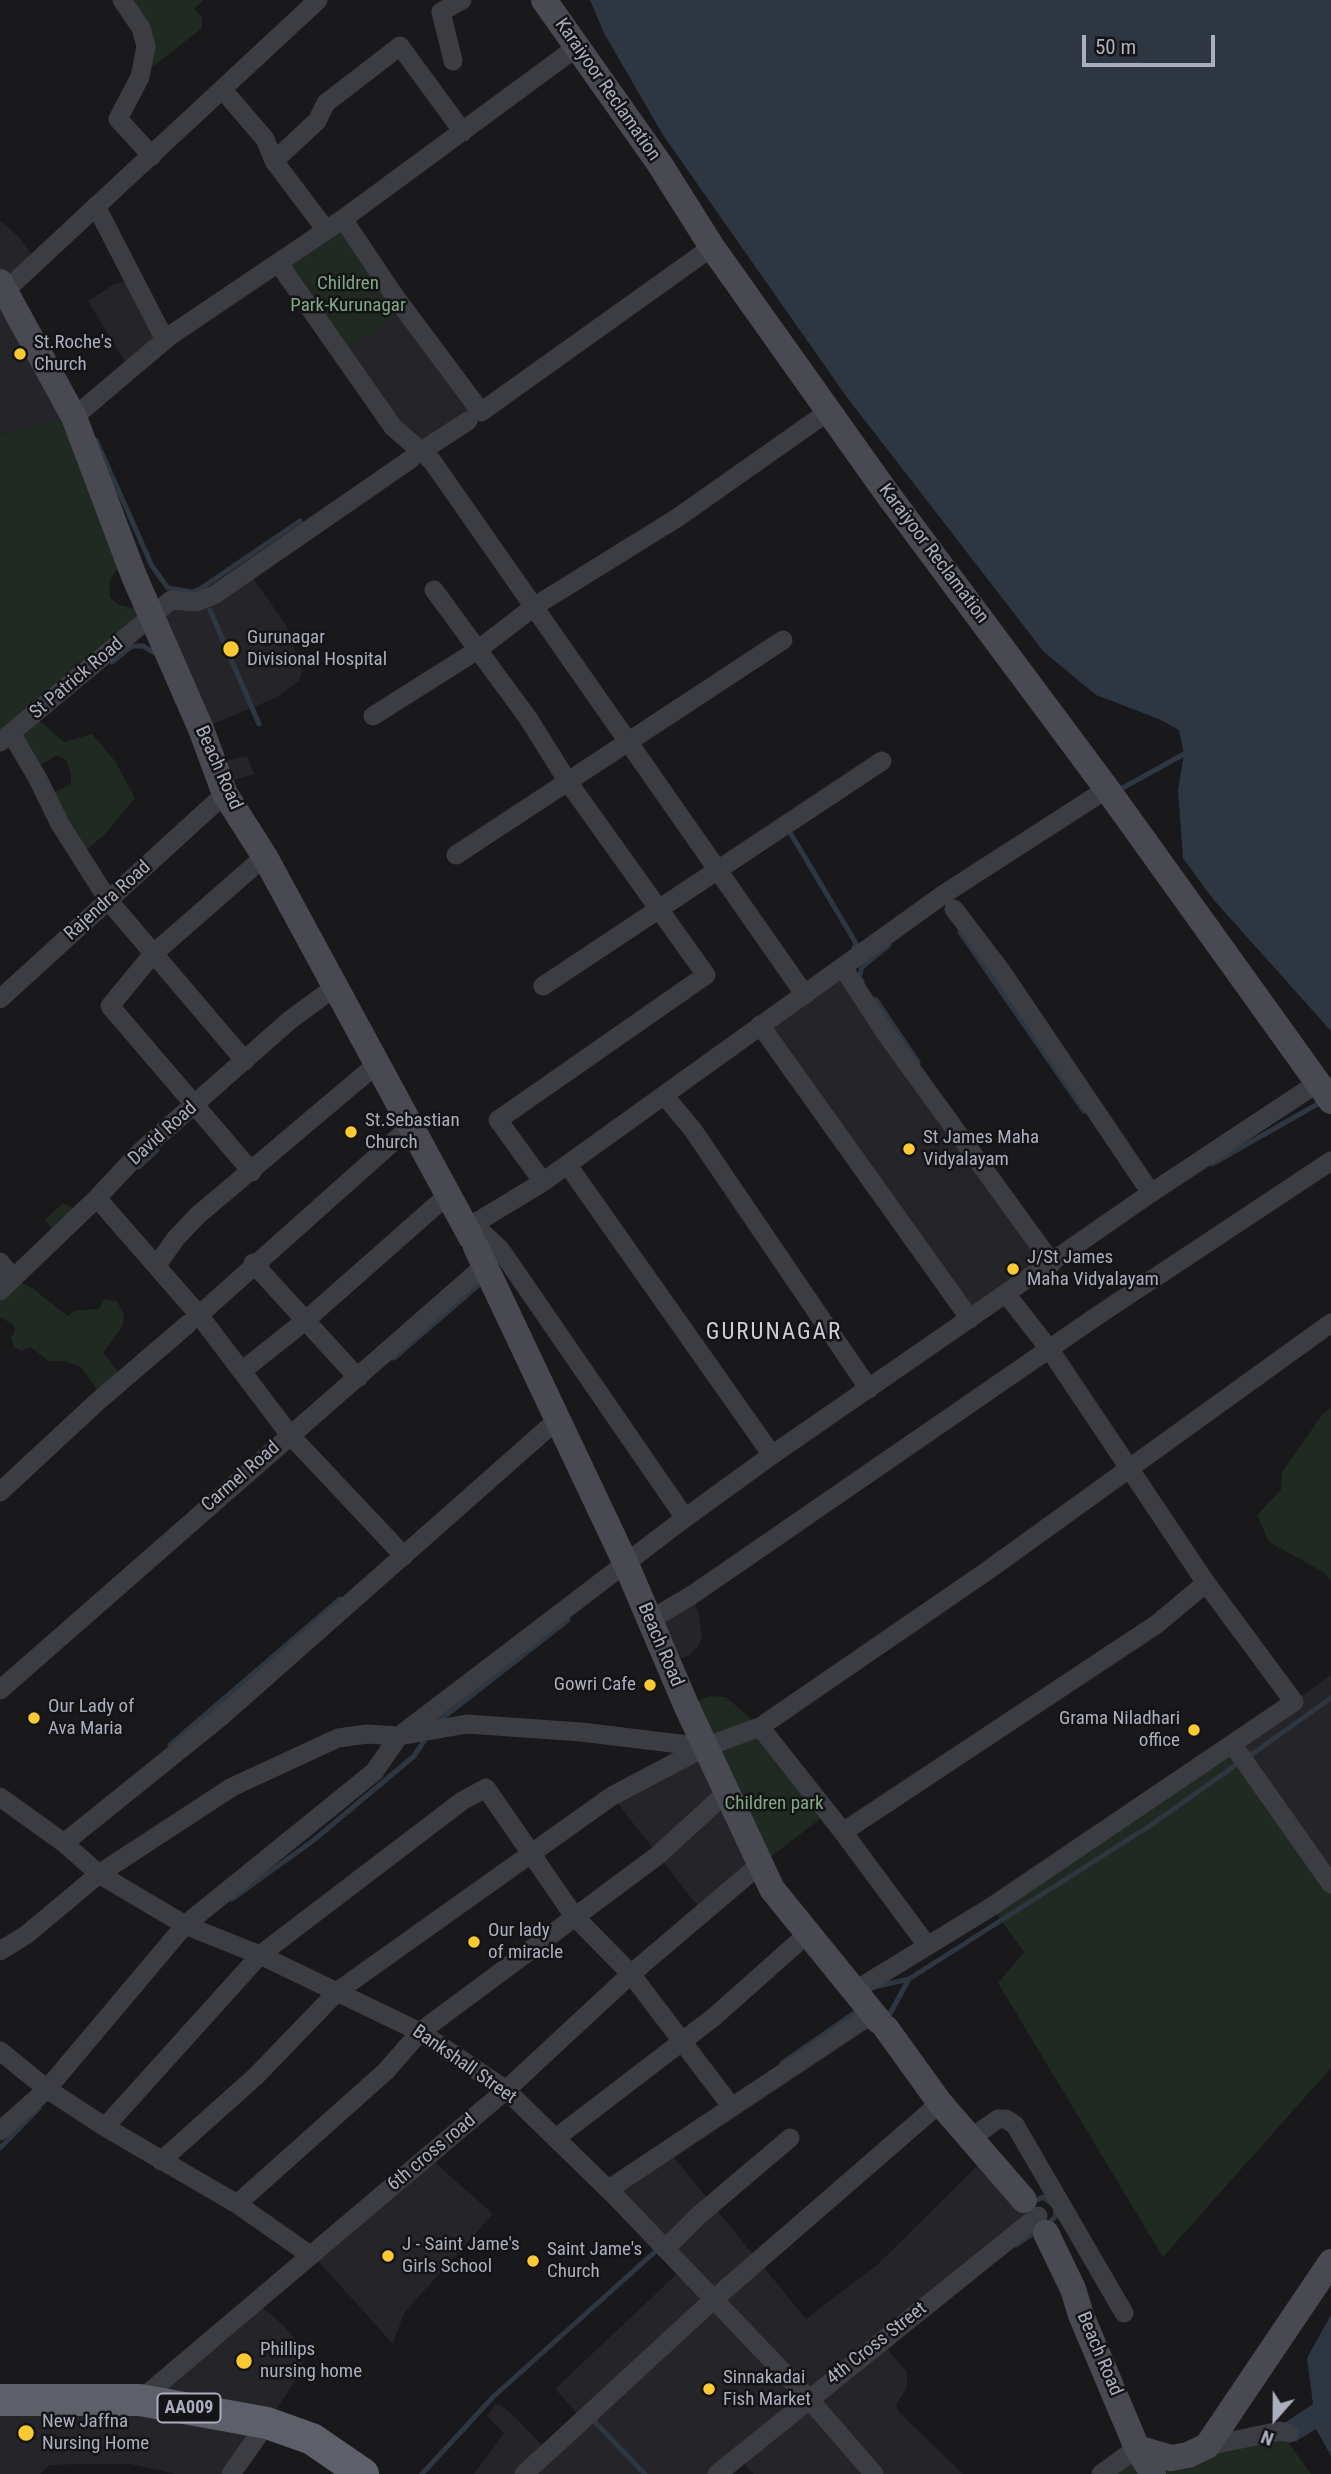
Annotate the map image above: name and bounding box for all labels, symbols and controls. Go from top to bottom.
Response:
street label: Karaiyoor Reclamation [549,14,665,166]
scale bar [1086,21,1219,65]
text: 50 m [1095,35,1136,59]
park label: Children Park-Kurunagar [290,273,406,317]
place label: St.Roche's Church [34,332,112,376]
marker: St.Roche's Church [12,346,28,362]
street label: Karaiyoor Reclamation [873,480,993,628]
place label: Gurunagar Divisional Hospital [247,627,387,671]
street label: St Patrick Road [26,633,128,725]
marker: Gurunagar Divisional Hospital [221,639,241,659]
street label: Beach Road [190,723,246,813]
street label: Rajendra Road [60,856,156,946]
street label: David Road [124,1097,202,1171]
place label: St.Sebastian Church [365,1110,460,1154]
marker: St.Sebastian Church [343,1124,359,1140]
place label: St James Maha Vidyalayam [923,1127,1039,1171]
marker: St James Maha Vidyalayam [901,1141,917,1157]
place label: J/St James Maha Vidyalayam [1027,1247,1159,1291]
marker: J/St James Maha Vidyalayam [1005,1261,1021,1277]
district label: GURUNAGAR [707,1319,841,1347]
street label: Carmel Road [197,1437,285,1517]
street label: Beach Road [632,1600,688,1690]
place label: Gowri Cafe [554,1674,636,1696]
marker: Gowri Cafe [642,1677,658,1693]
place label: Our Lady of Ava Maria [48,1696,134,1740]
place label: Grama Niladhari office [1059,1708,1180,1752]
marker: Our Lady of Ava Maria [26,1710,42,1726]
marker: Grama Niladhari office [1186,1722,1202,1738]
park label: Children park [725,1793,823,1815]
place label: Our lady of miracle [488,1920,563,1964]
marker: Our lady of miracle [466,1934,482,1950]
street label: Bankshall Street [408,2021,520,2109]
street label: 6th cross road [383,2110,481,2196]
place label: J - Saint Jame's Girls School [402,2234,520,2278]
place label: Saint Jame's Church [547,2239,642,2283]
marker: J - Saint Jame's Girls School [380,2248,396,2264]
marker: Saint Jame's Church [525,2253,541,2269]
street label: 4th Cross Street [822,2298,932,2390]
street label: Beach Road [1071,2309,1127,2399]
place label: Phillips nursing home [260,2339,362,2383]
marker: Phillips nursing home [234,2351,254,2371]
place label: Sinnakadai Fish Market [723,2367,811,2411]
marker: Sinnakadai Fish Market [701,2381,717,2397]
north arrow [1240,2383,1310,2453]
road number: AA009 [158,2394,220,2422]
place label: New Jaffna Nursing Home [42,2411,149,2455]
marker: New Jaffna Nursing Home [16,2423,36,2443]
text: N [1258,2425,1277,2451]

